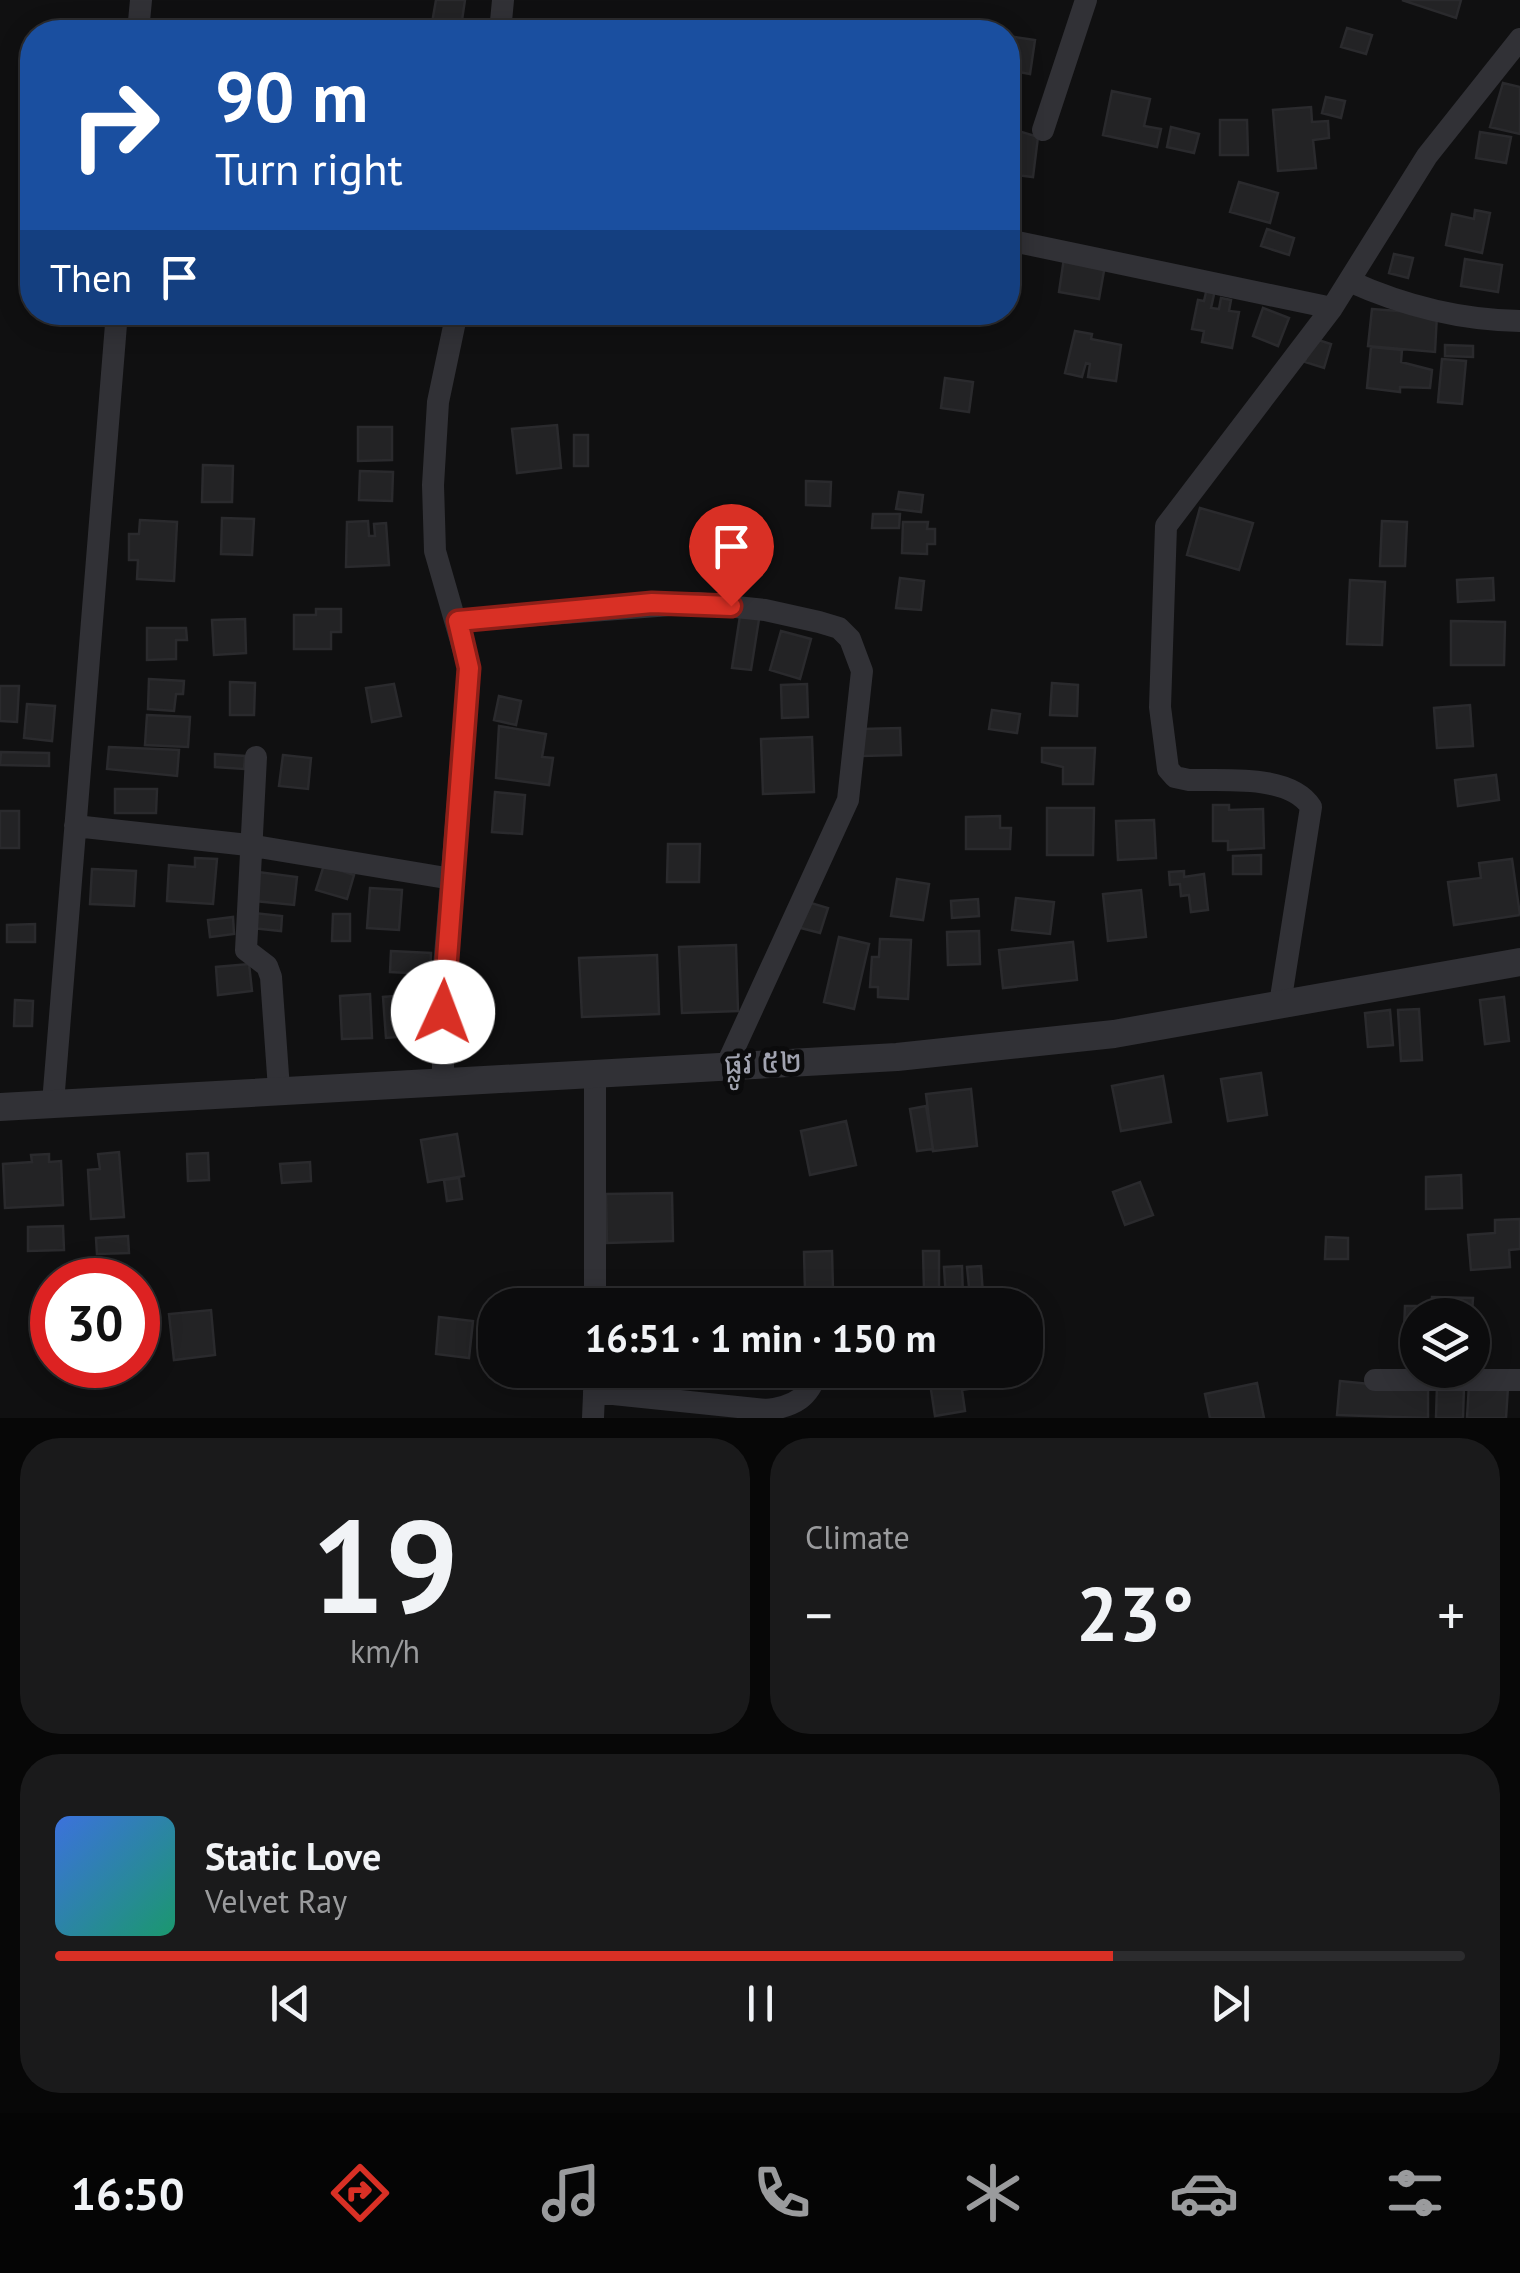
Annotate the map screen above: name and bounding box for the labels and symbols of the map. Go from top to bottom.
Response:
pin [689,504,774,607]
position arrow [391,960,495,1064]
street label: ផ្លូវ ៥២ [723,1041,803,1090]
speed limit sign: 30 [30,1258,160,1388]

